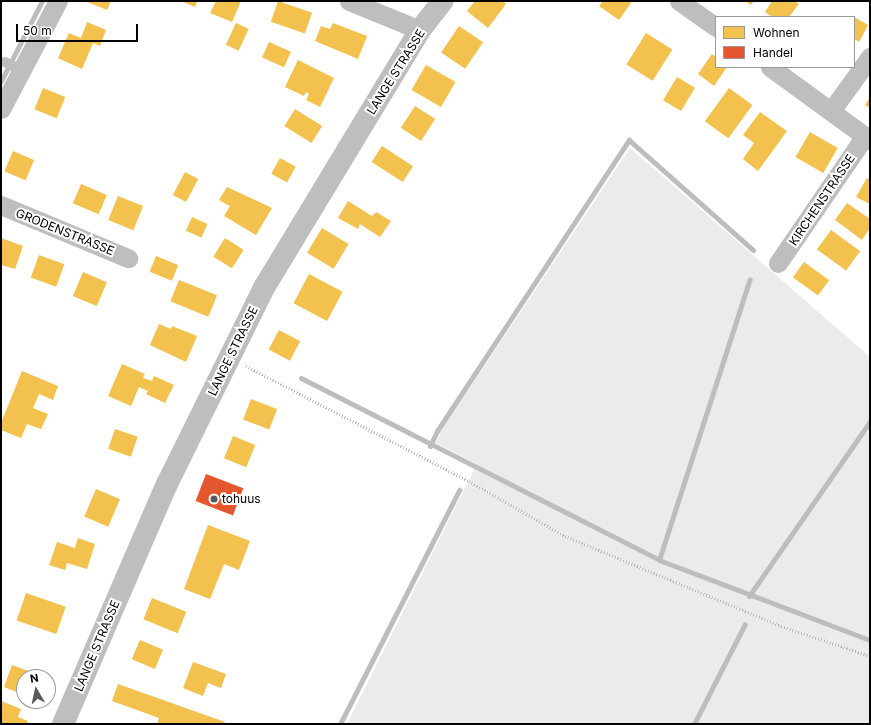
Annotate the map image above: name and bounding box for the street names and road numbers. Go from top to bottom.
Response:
street label: LANGE STRASSE [364,27,428,117]
street label: KIRCHENSTRASSE [786,152,858,248]
street label: GRODENSTRASSE [14,206,116,258]
street label: LANGE STRASSE [205,304,261,398]
street label: LANGE STRASSE [71,598,123,694]

